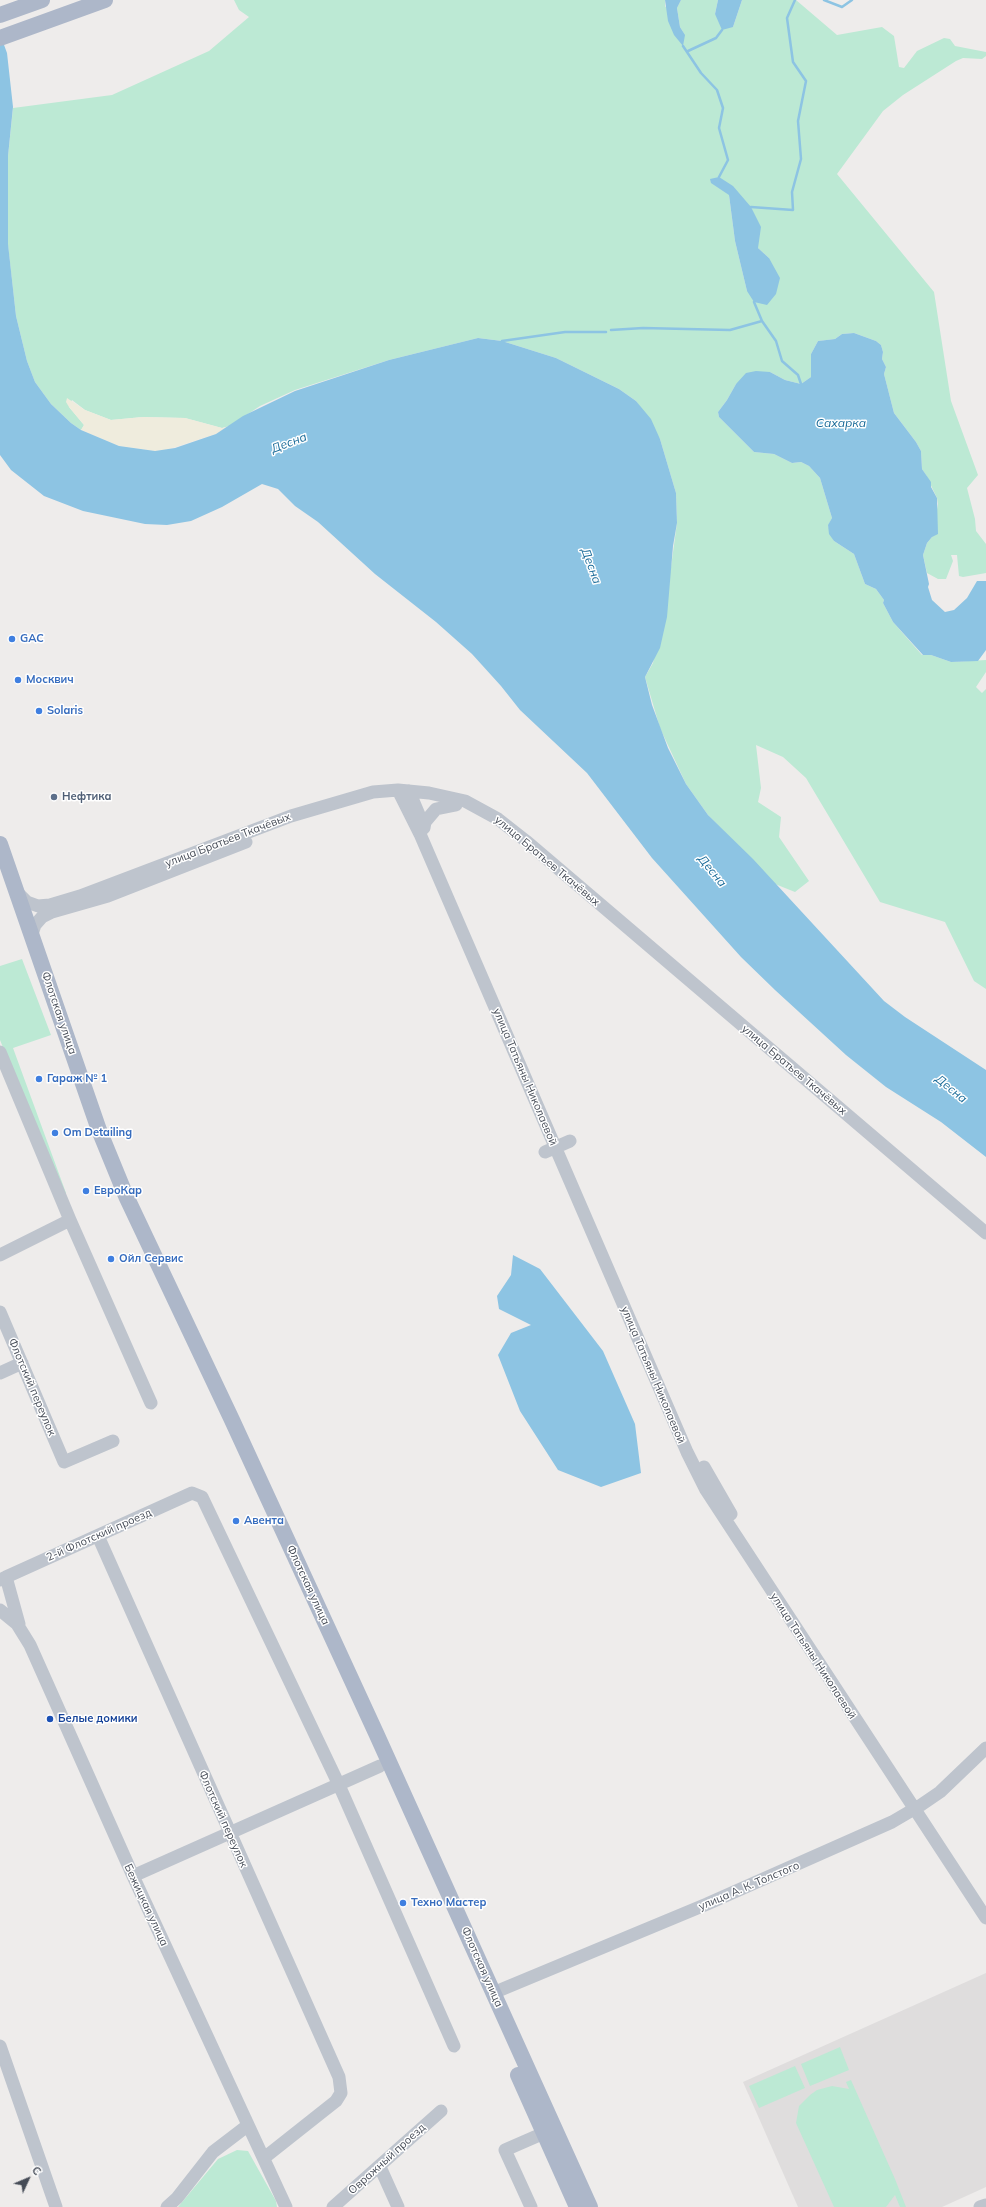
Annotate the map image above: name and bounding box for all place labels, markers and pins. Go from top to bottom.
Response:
place label: GAC [20,632,44,646]
marker: GAC [7,634,17,644]
place label: Москвич [26,673,74,687]
marker: Москвич [13,675,23,685]
place label: Solaris [47,704,83,718]
marker: Solaris [34,706,44,716]
place label: Нефтика [62,790,111,804]
marker: Нефтика [49,792,59,802]
place label: Гараж № 1 [47,1072,107,1086]
marker: Гараж № 1 [34,1074,44,1084]
place label: Om Detailing [63,1126,132,1140]
marker: Om Detailing [50,1128,60,1138]
place label: ЕвроКар [94,1184,142,1198]
marker: ЕвроКар [81,1186,91,1196]
place label: Ойл Сервис [119,1252,184,1266]
marker: Ойл Сервис [106,1254,116,1264]
place label: Авента [244,1514,284,1528]
marker: Авента [231,1516,241,1526]
place label: Белые домики [58,1712,137,1726]
marker: Белые домики [45,1714,55,1724]
place label: Техно Мастер [411,1896,486,1910]
marker: Техно Мастер [398,1898,408,1908]

